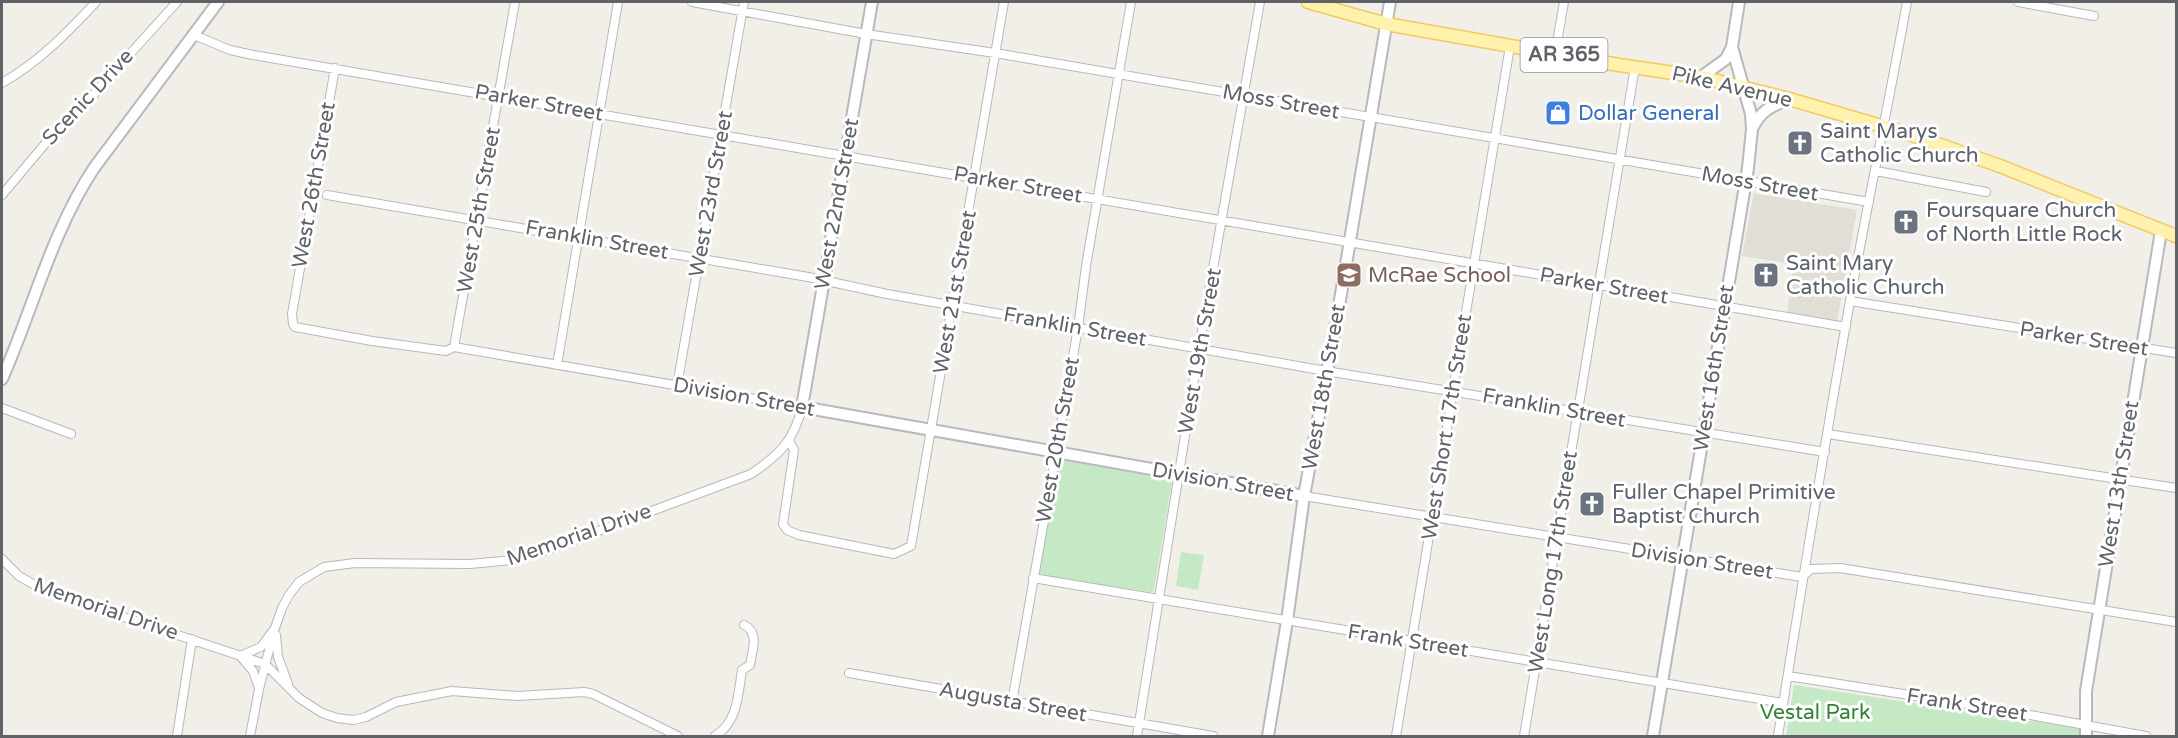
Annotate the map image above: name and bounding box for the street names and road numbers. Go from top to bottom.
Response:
road number: AR 365 [1520,38,1608,72]
street label: Scenic Drive [37,44,139,150]
street label: Pike Avenue [1669,61,1795,113]
street label: Parker Street [473,79,605,127]
street label: Moss Street [1221,79,1341,125]
street label: West 26th Street [287,100,341,270]
street label: West 23rd Street [684,109,738,279]
street label: West 22nd Street [810,116,864,292]
street label: West 25th Street [452,125,506,295]
street label: Parker Street [952,161,1084,209]
street label: Moss Street [1700,161,1820,207]
street label: West 21st Street [928,208,982,376]
street label: Franklin Street [523,215,671,265]
street label: Parker Street [1538,262,1670,310]
street label: West 19th Street [1173,266,1227,436]
street label: West 16th Street [1688,283,1740,453]
street label: Franklin Street [1001,302,1149,352]
street label: West 18th Street [1297,302,1351,472]
street label: West Short 17th Street [1417,312,1477,542]
street label: Parker Street [2018,316,2150,362]
street label: West 20th Street [1031,355,1085,525]
street label: Division Street [671,372,817,422]
street label: Franklin Street [1480,383,1628,433]
street label: West 13th Street [2093,399,2145,569]
street label: West Long 17th Street [1523,449,1583,675]
street label: Division Street [1150,457,1296,507]
street label: Memorial Drive [503,498,655,571]
street label: Division Street [1629,537,1775,585]
street label: Memorial Drive [30,573,182,646]
street label: Frank Street [1346,619,1470,663]
street label: Augusta Street [937,677,1089,727]
street label: Frank Street [1905,683,2029,727]

